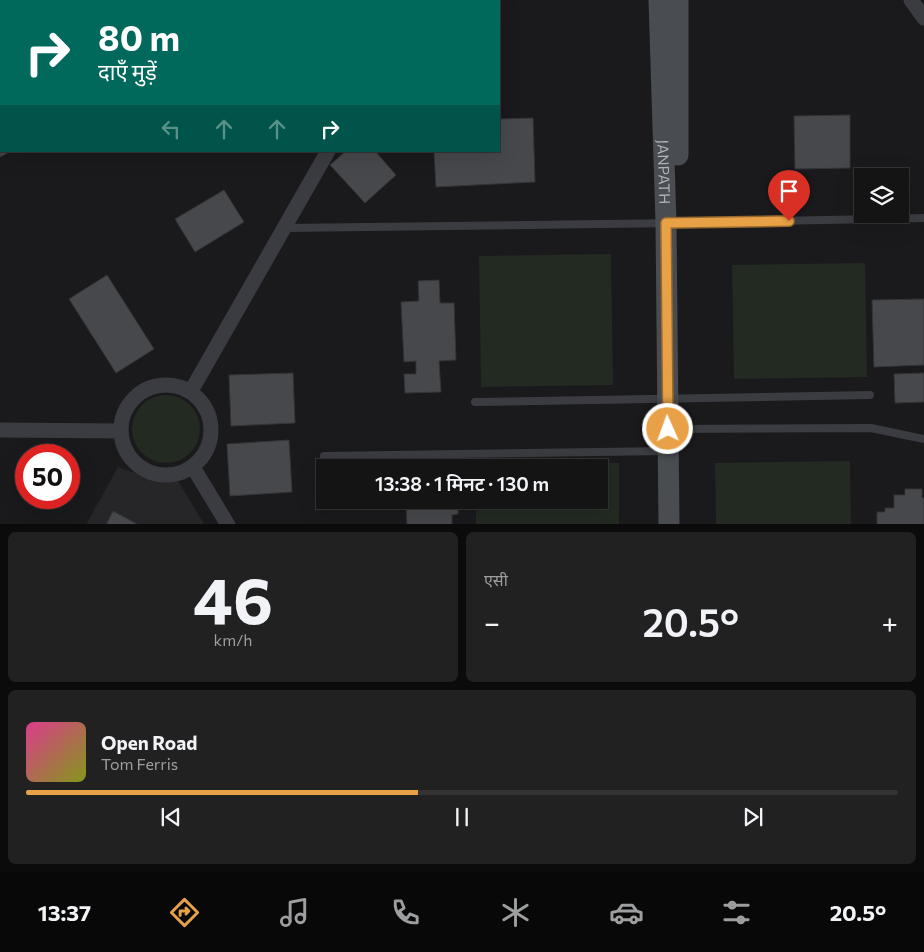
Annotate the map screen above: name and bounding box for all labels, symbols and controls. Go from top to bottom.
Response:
text: 80 m [98,15,180,58]
icon: right [15,20,80,85]
text: दाएँ मुड़ें [98,58,157,85]
icon: left [157,115,185,143]
icon: ahead [210,115,238,143]
icon: ahead [263,115,291,143]
icon: right [316,115,344,143]
street label: JANPATH [654,139,674,204]
map controls [854,168,909,223]
button: layers [854,168,909,223]
pin [768,170,810,221]
icon: arrive [775,177,803,205]
position arrow [641,402,693,454]
speed limit sign: 50 [15,444,80,509]
text: 13:38 · 1 मिनट · 130 m [375,472,549,495]
text: 46 [193,558,273,637]
text: एसी [484,570,508,589]
text: 20.5° [643,598,739,645]
text: − [484,605,500,639]
text: + [882,605,898,639]
text: km/h [214,630,252,649]
text: Open Road [101,731,197,754]
text: Tom Ferris [101,754,178,773]
icon: previous [157,803,185,831]
icon: pause [448,803,476,831]
icon: next [739,803,767,831]
icon: directions [167,895,202,930]
icon: music [277,895,312,930]
icon: phone [388,895,423,930]
icon: climate [498,895,533,930]
icon: car [609,895,644,930]
icon: filters [719,895,754,930]
text: 13:37 [38,899,91,926]
text: 20.5° [830,899,886,926]

